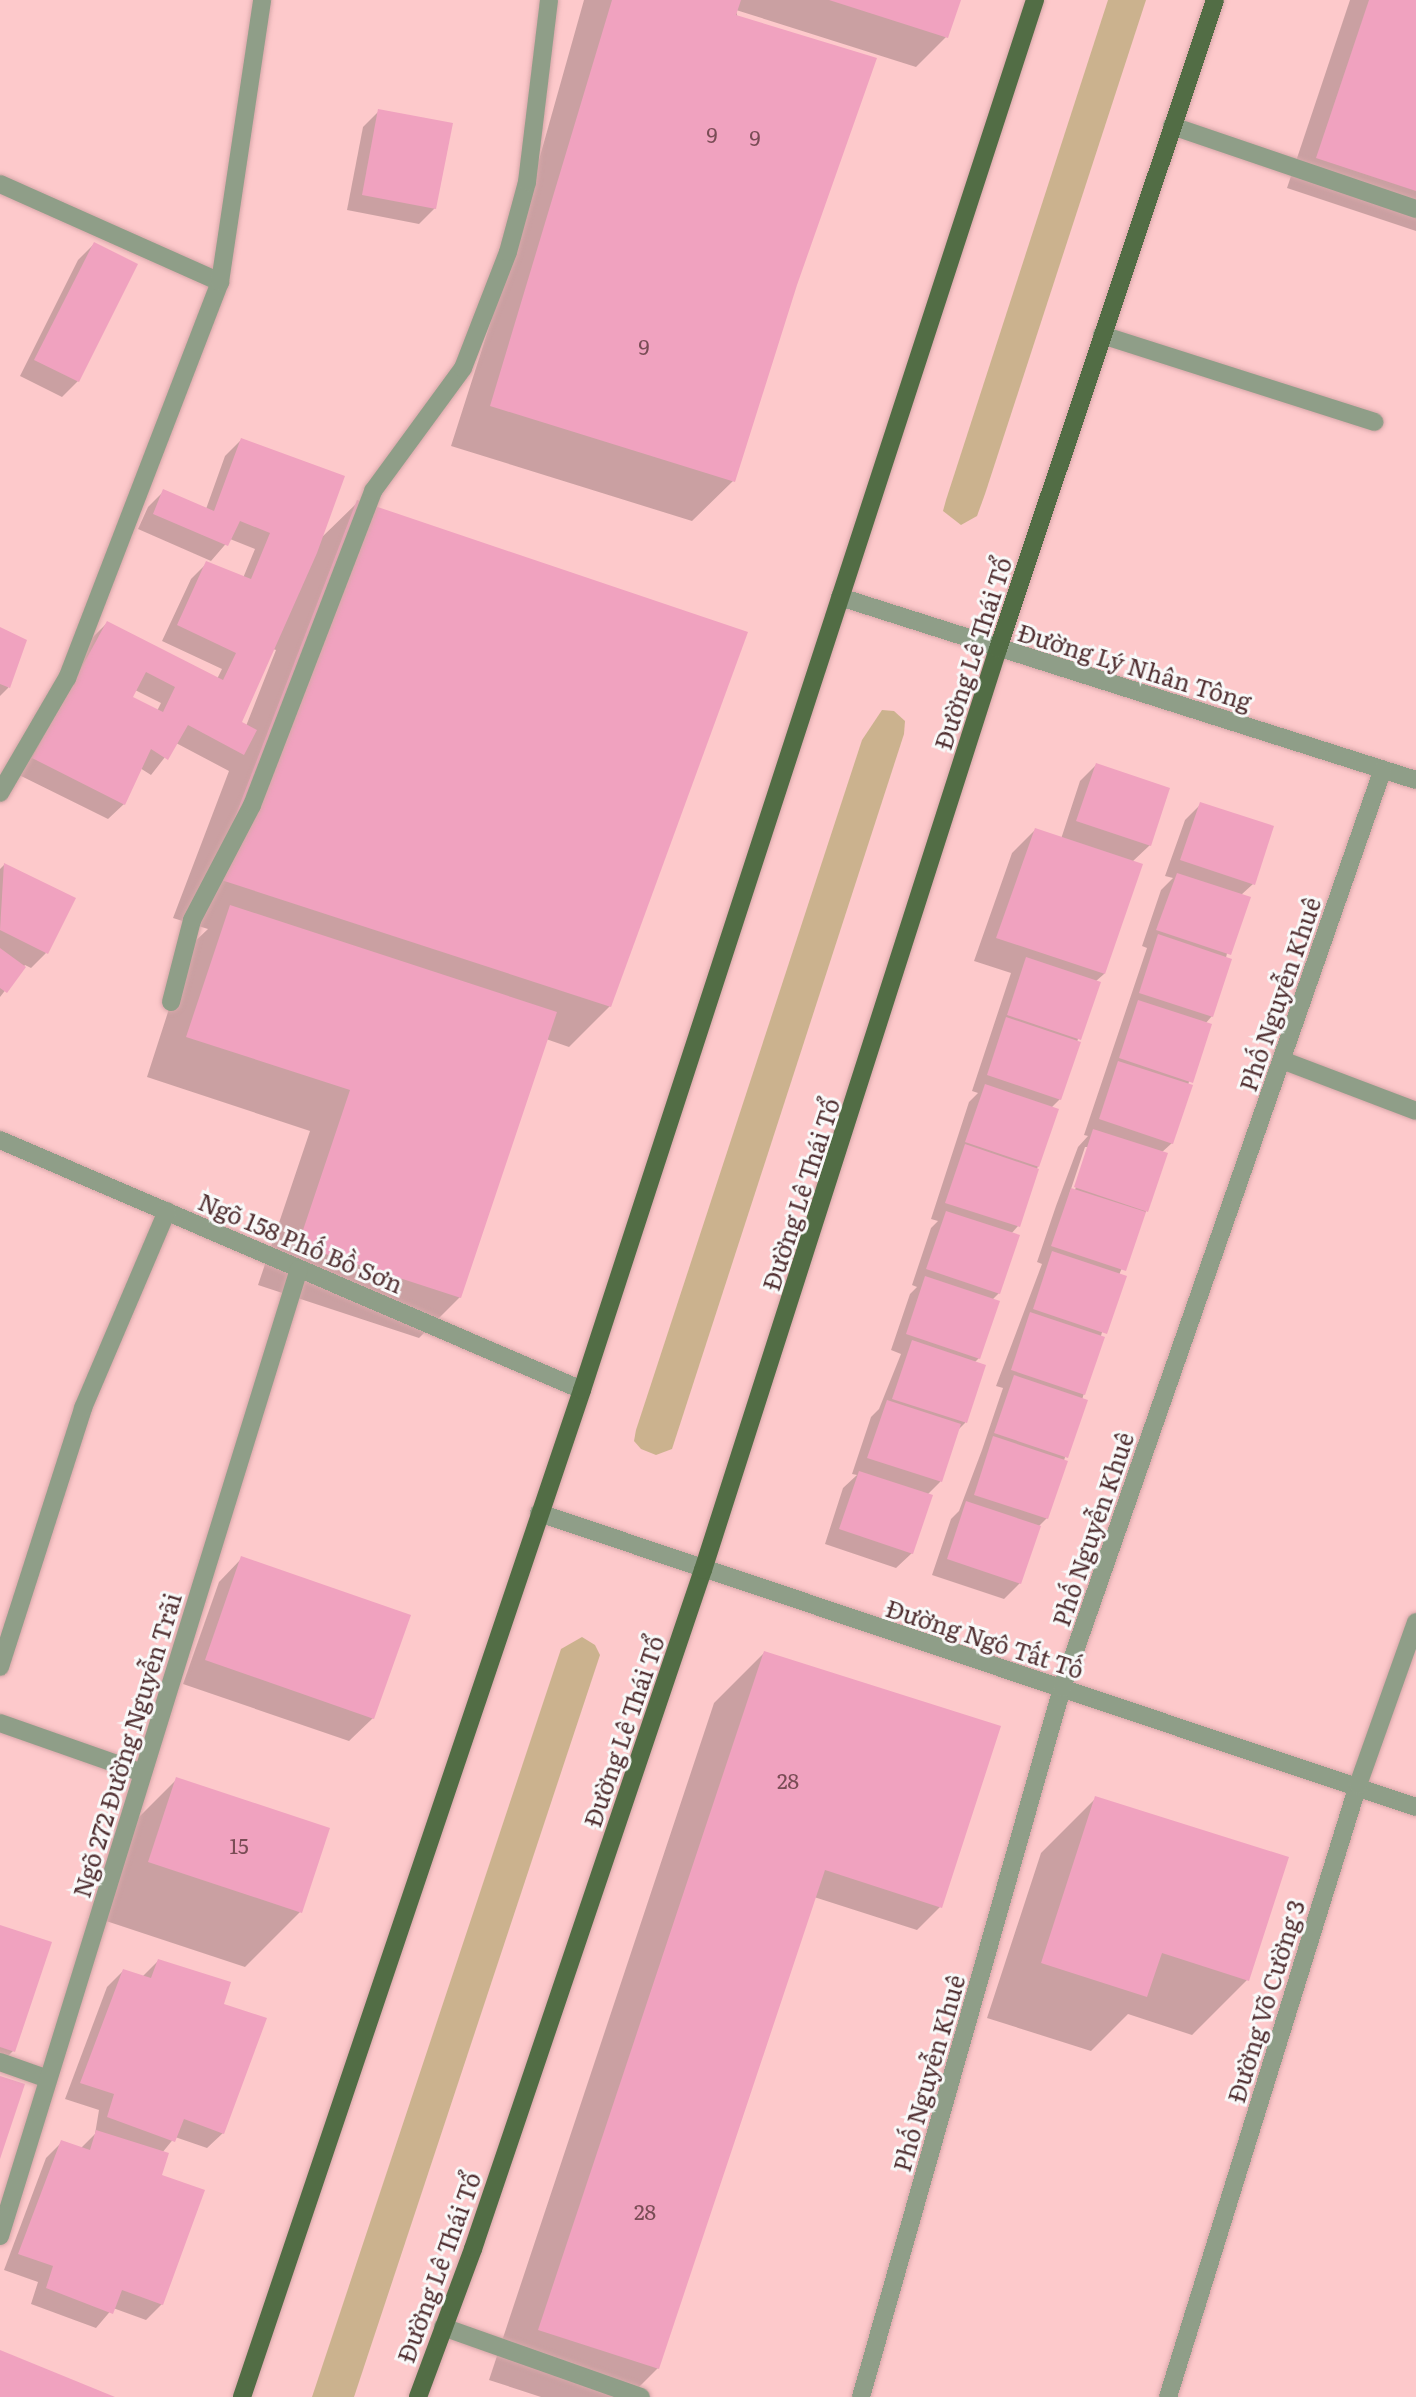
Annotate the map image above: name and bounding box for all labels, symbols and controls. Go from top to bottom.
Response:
house number: 9 [707,121,717,147]
house number: 9 [750,124,760,150]
house number: 9 [639,333,649,359]
street label: Đường Lê Thái Tổ [927,553,1017,753]
street label: Đường Lý Nhân Tông [1014,617,1256,715]
street label: Phố Nguyễn Khuê [1232,893,1326,1095]
street label: Đường Lê Thái Tổ [755,1094,845,1294]
street label: Ngõ 158 Phố Bồ Sơn [194,1186,408,1298]
street label: Phố Nguyễn Khuê [1045,1428,1139,1630]
street label: Ngõ 272 Đường Nguyễn Trãi [66,1589,186,1901]
street label: Đường Ngô Tất Tố [882,1592,1088,1684]
street label: Đường Lê Thái Tổ [577,1631,669,1831]
house number: 28 [777,1767,799,1793]
house number: 15 [229,1832,249,1858]
street label: Đường Võ Cường 3 [1220,1896,1310,2106]
street label: Phố Nguyễn Khuê [886,1971,970,2175]
street label: Đường Lê Thái Tổ [390,2168,486,2366]
house number: 28 [634,2198,656,2224]

